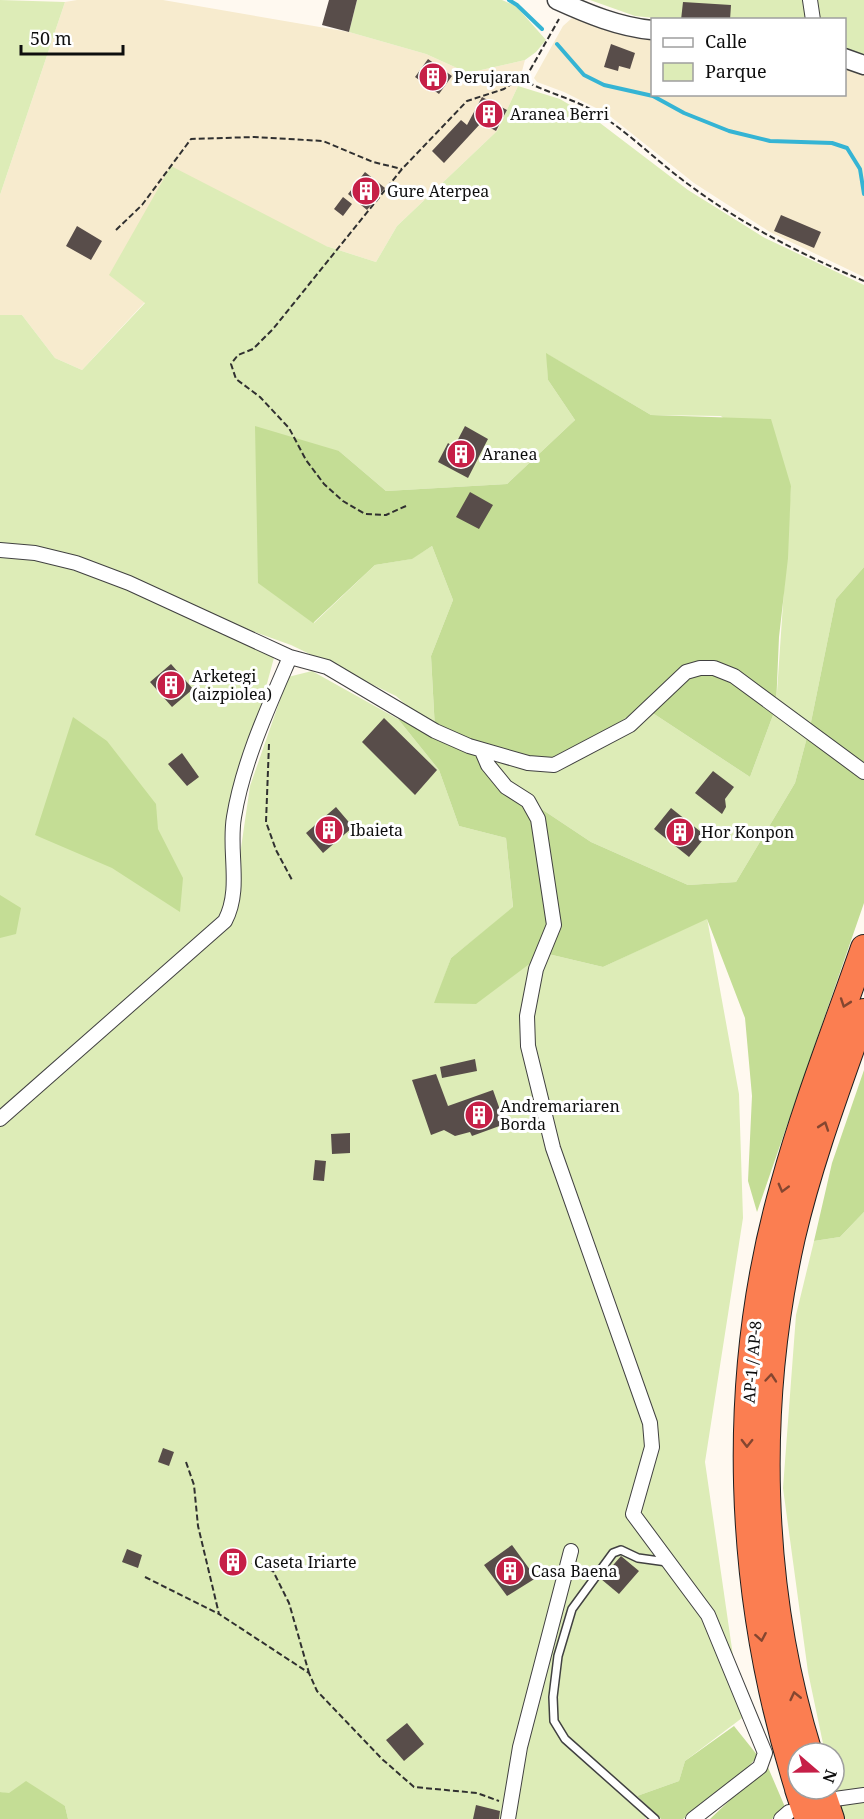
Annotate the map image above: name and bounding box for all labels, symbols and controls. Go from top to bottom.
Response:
scale bar [21,18,123,56]
legend [651,18,846,96]
text: 50 m [30,26,72,50]
text: Calle [705,29,747,53]
text: Parque [705,59,767,83]
building icon: Perujaran [417,61,449,93]
place label: Perujaran [454,66,530,88]
building icon: Aranea Berri [473,98,505,130]
place label: Aranea Berri [510,103,609,125]
building icon: Gure Aterpea [350,175,382,207]
place label: Gure Aterpea [387,180,489,202]
building icon: Aranea [445,438,477,470]
place label: Aranea [482,443,537,465]
place label: Arketegi (aizpiolea) [192,665,272,705]
building icon: Arketegi (aizpiolea) [155,669,187,701]
building icon: Ibaieta [313,814,345,846]
building icon: Hor Konpon [664,816,696,848]
place label: Ibaieta [350,819,403,841]
place label: Hor Konpon [701,821,794,843]
one-way arrow [839,997,852,1008]
place label: Andremariaren Borda [500,1095,620,1135]
building icon: Andremariaren Borda [463,1099,495,1131]
one-way arrow [816,1121,829,1132]
one-way arrow [778,1182,790,1193]
street label: AP-1 / AP-8 [737,1320,767,1404]
one-way arrow [764,1373,777,1382]
one-way arrow [740,1438,753,1447]
building icon: Caseta Iriarte [217,1546,249,1578]
place label: Caseta Iriarte [254,1551,357,1573]
building icon: Casa Baena [494,1555,526,1587]
place label: Casa Baena [531,1560,618,1582]
one-way arrow [754,1631,767,1641]
one-way arrow [789,1692,802,1702]
north arrow [786,1741,846,1801]
text: N [817,1766,843,1786]

